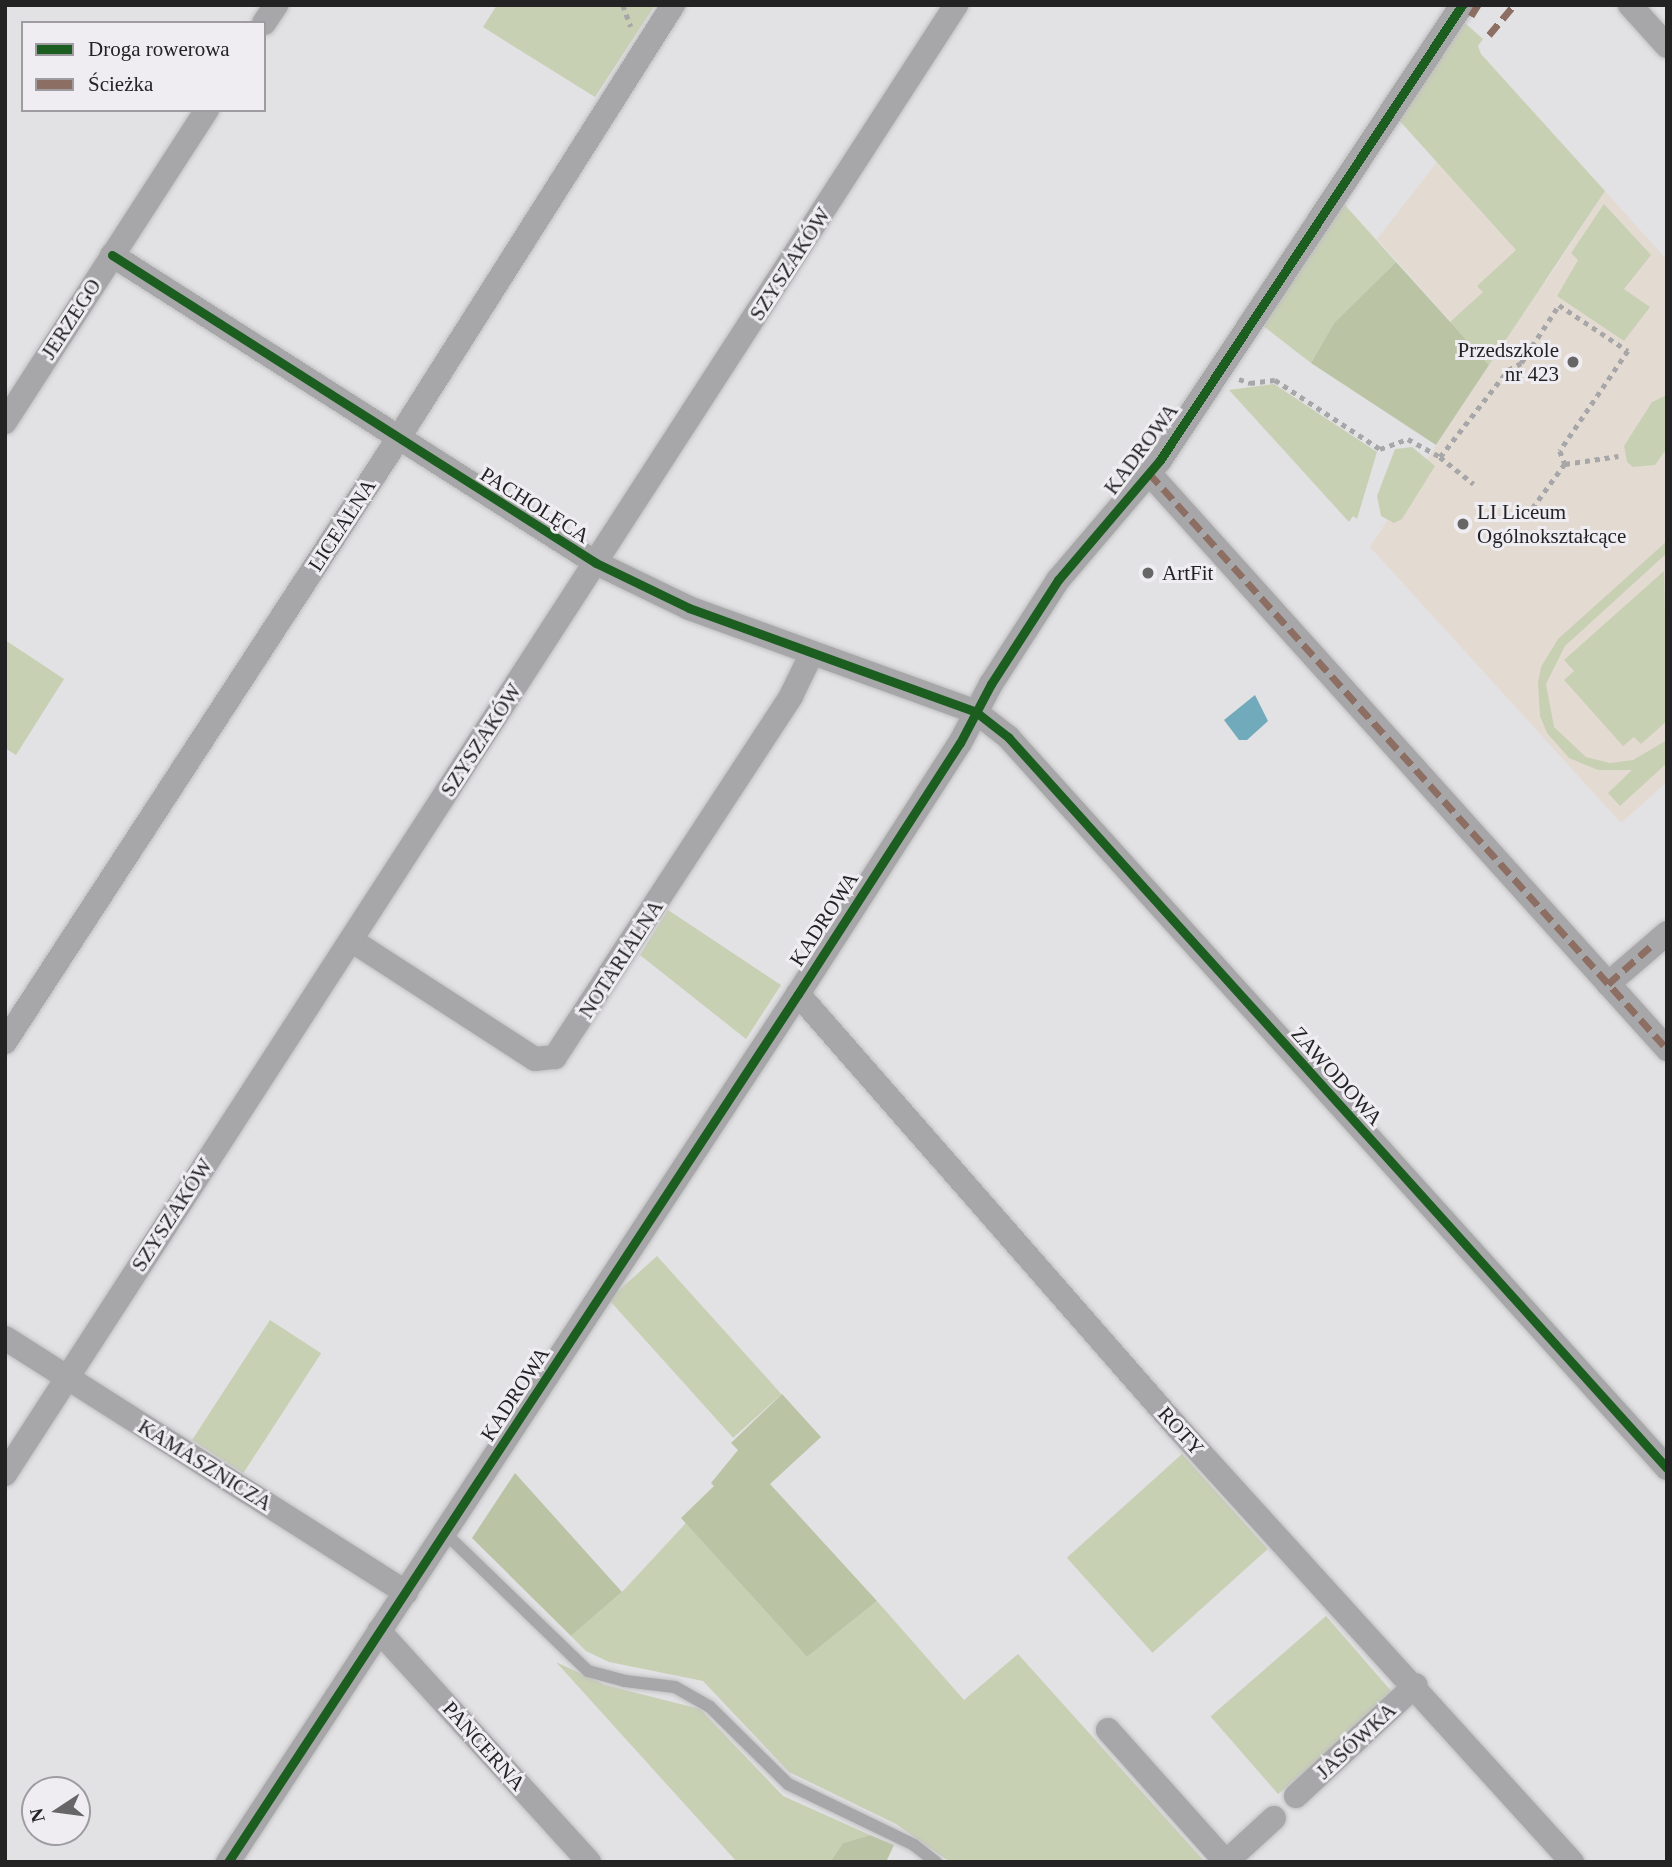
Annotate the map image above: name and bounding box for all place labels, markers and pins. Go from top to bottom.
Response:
place label: Przedszkole nr 423 [1458,337,1559,387]
marker: Przedszkole nr 423 [1565,354,1581,370]
place label: LI Liceum Ogólnokształcące [1477,499,1626,549]
marker: LI Liceum Ogólnokształcące [1455,516,1471,532]
place label: ArtFit [1162,560,1213,586]
marker: ArtFit [1140,565,1156,581]

